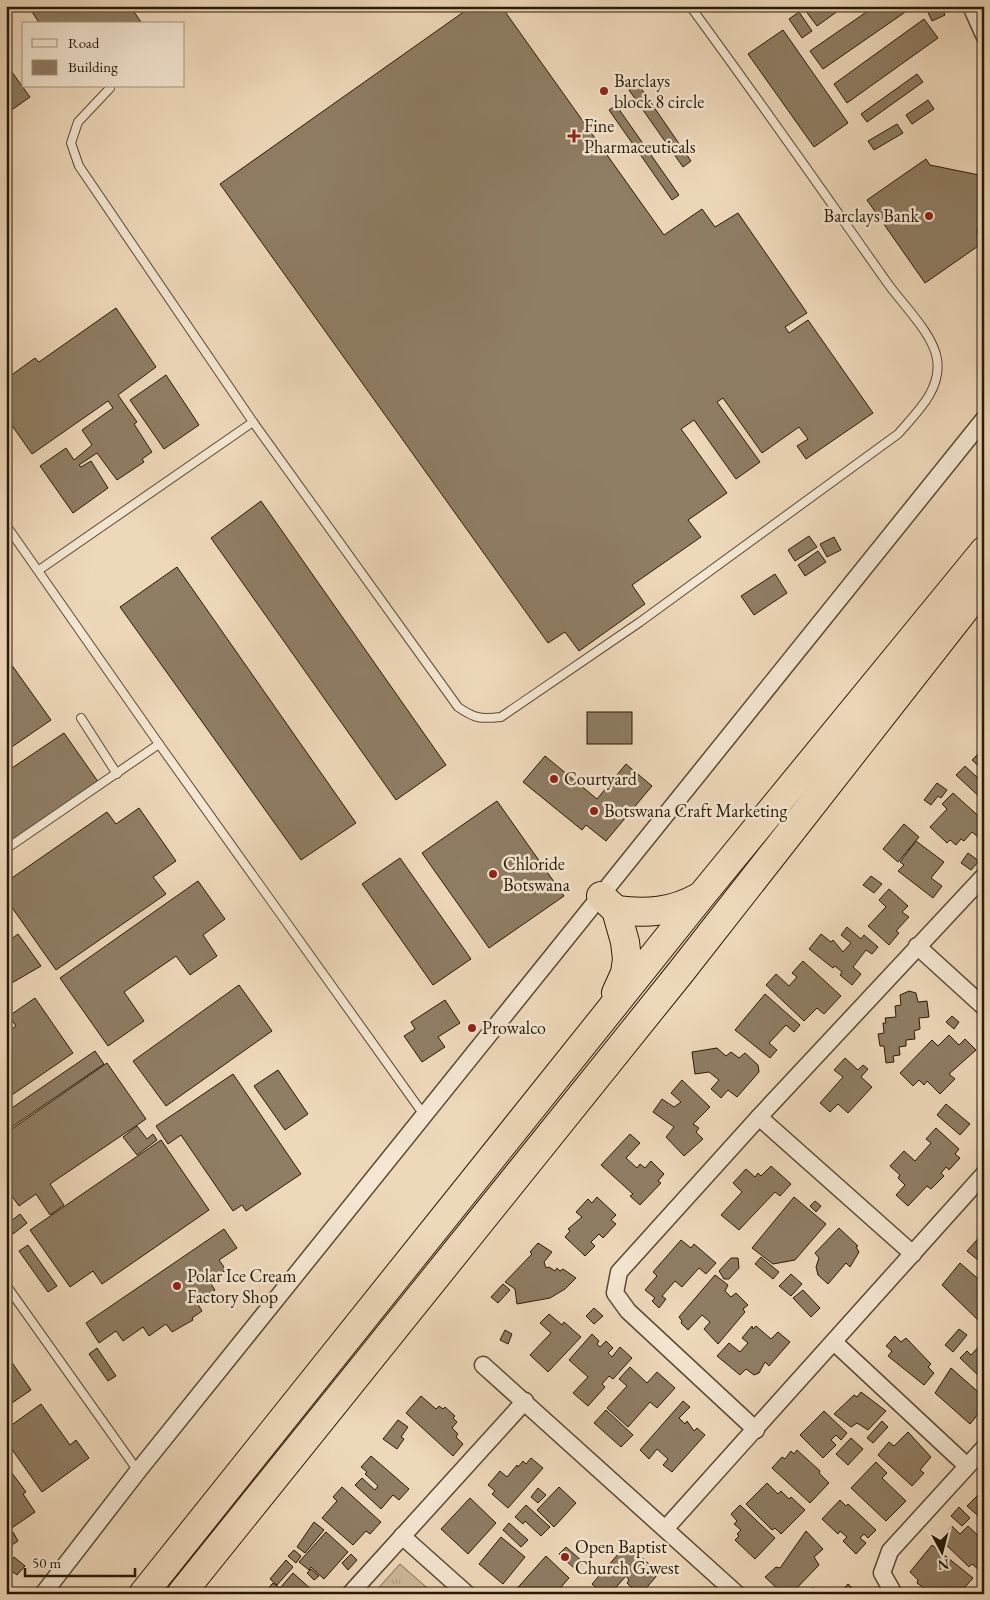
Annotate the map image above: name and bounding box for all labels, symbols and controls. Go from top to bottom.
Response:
legend [22,22,185,88]
text: Road [68,33,100,52]
text: Building [68,57,118,76]
place label: Barclays block 8 circle [614,69,704,113]
marker: Barclays block 8 circle [598,85,610,97]
place label: Fine Pharmaceuticals [584,114,696,158]
marker: Fine Pharmaceuticals [568,130,580,142]
place label: Barclays Bank [824,204,920,227]
marker: Barclays Bank [923,210,935,222]
place label: Courtyard [564,767,638,790]
marker: Courtyard [548,773,560,785]
place label: Botswana Craft Marketing [604,799,787,822]
marker: Botswana Craft Marketing [588,805,600,817]
place label: Chloride Botswana [503,852,571,896]
marker: Chloride Botswana [487,868,499,880]
place label: Prowalco [482,1016,546,1039]
marker: Prowalco [466,1022,478,1034]
place label: Polar Ice Cream Factory Shop [187,1264,297,1308]
marker: Polar Ice Cream Factory Shop [171,1280,183,1292]
north arrow [918,1528,968,1578]
place label: Open Baptist Church G.west [575,1535,680,1579]
scale bar [25,1545,135,1577]
marker: Open Baptist Church G.west [559,1551,571,1563]
text: 50 m [32,1553,61,1572]
text: N [936,1555,950,1575]

